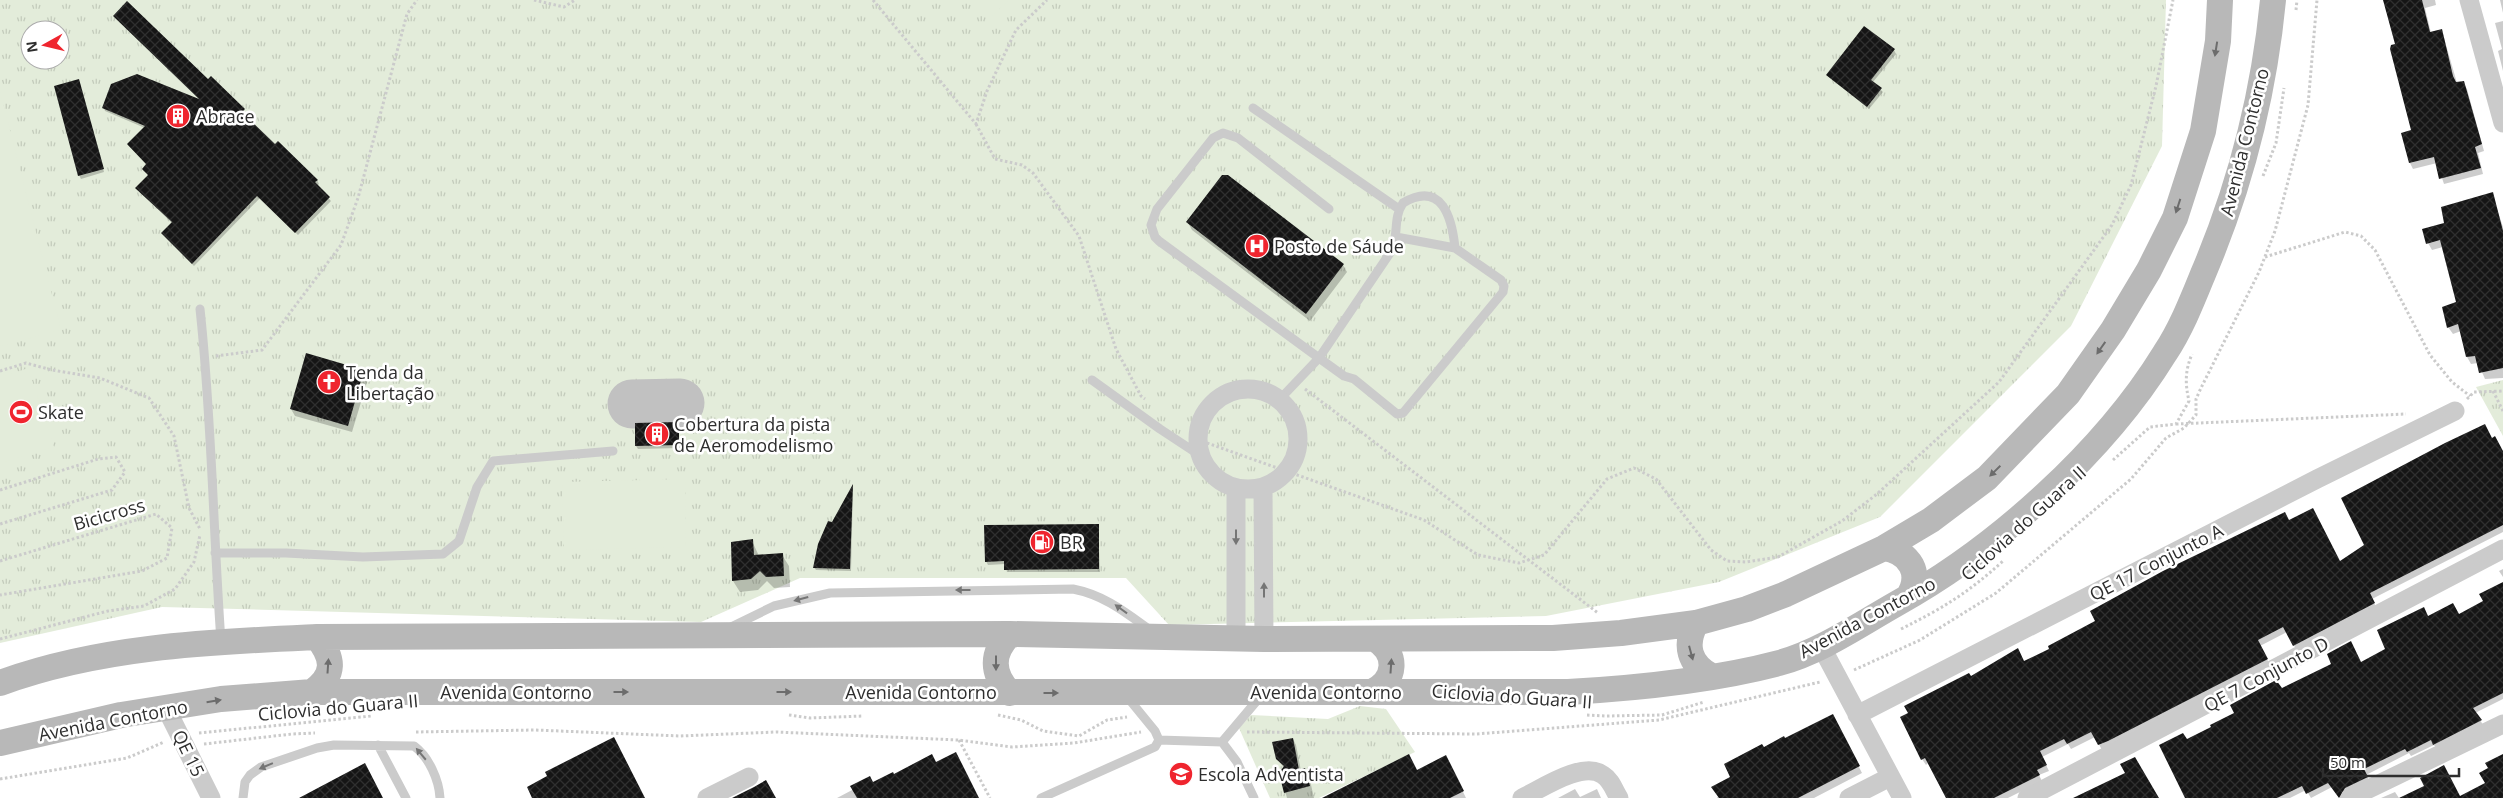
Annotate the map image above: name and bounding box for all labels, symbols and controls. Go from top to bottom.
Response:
north arrow [20,20,70,70]
text: N [21,40,42,54]
one-way arrow [2212,41,2220,57]
street label: Avenida Contorno [2214,66,2274,218]
building icon: Abrace [165,103,191,129]
place label: Abrace [196,104,254,128]
one-way arrow [2174,199,2182,214]
hospital icon: Posto de Sáude [1244,233,1270,259]
place label: Posto de Sáude [1274,234,1404,258]
one-way arrow [2096,342,2106,355]
place label: Tenda da Libertação [346,360,434,405]
church icon: Tenda da Libertação [316,369,342,395]
sports icon: Skate [8,399,34,425]
place label: Skate [38,400,84,424]
place label: Cobertura da pista de Aeromodelismo [674,412,833,457]
building icon: Cobertura da pista de Aeromodelismo [644,421,670,447]
street label: Ciclovia do Guara II [1955,460,2091,586]
one-way arrow [1989,465,2001,477]
street label: Bicicross [70,492,148,536]
street label: QE 17 Conjunto A [2085,518,2228,606]
fuel station icon: BR [1029,529,1055,555]
one-way arrow [1232,529,1240,545]
place label: BR [1060,530,1083,554]
street label: Avenida Contorno [1795,571,1939,663]
one-way arrow [1259,582,1267,598]
one-way arrow [955,586,971,594]
one-way arrow [794,595,809,603]
one-way arrow [1114,605,1127,615]
street label: QE 7 Conjunto D [2199,631,2333,717]
one-way arrow [1687,646,1695,661]
one-way arrow [992,656,1000,672]
one-way arrow [325,657,333,673]
one-way arrow [1387,658,1395,674]
street label: Ciclovia do Guara II [1431,678,1593,714]
street label: Avenida Contorno [440,680,592,704]
street label: Avenida Contorno [845,680,997,704]
street label: Avenida Contorno [1250,680,1402,704]
street label: Ciclovia do Guara II [257,688,419,726]
one-way arrow [614,688,630,696]
one-way arrow [776,688,792,696]
one-way arrow [1044,689,1060,697]
street label: Avenida Contorno [36,694,190,746]
one-way arrow [207,696,223,704]
street label: QE 15 [167,726,211,780]
scale bar [2323,746,2459,778]
one-way arrow [416,748,427,761]
text: 50 m [2330,752,2365,772]
school or university icon: Escola Adventista [1168,761,1194,787]
one-way arrow [259,762,273,770]
place label: Escola Adventista [1198,762,1344,786]

